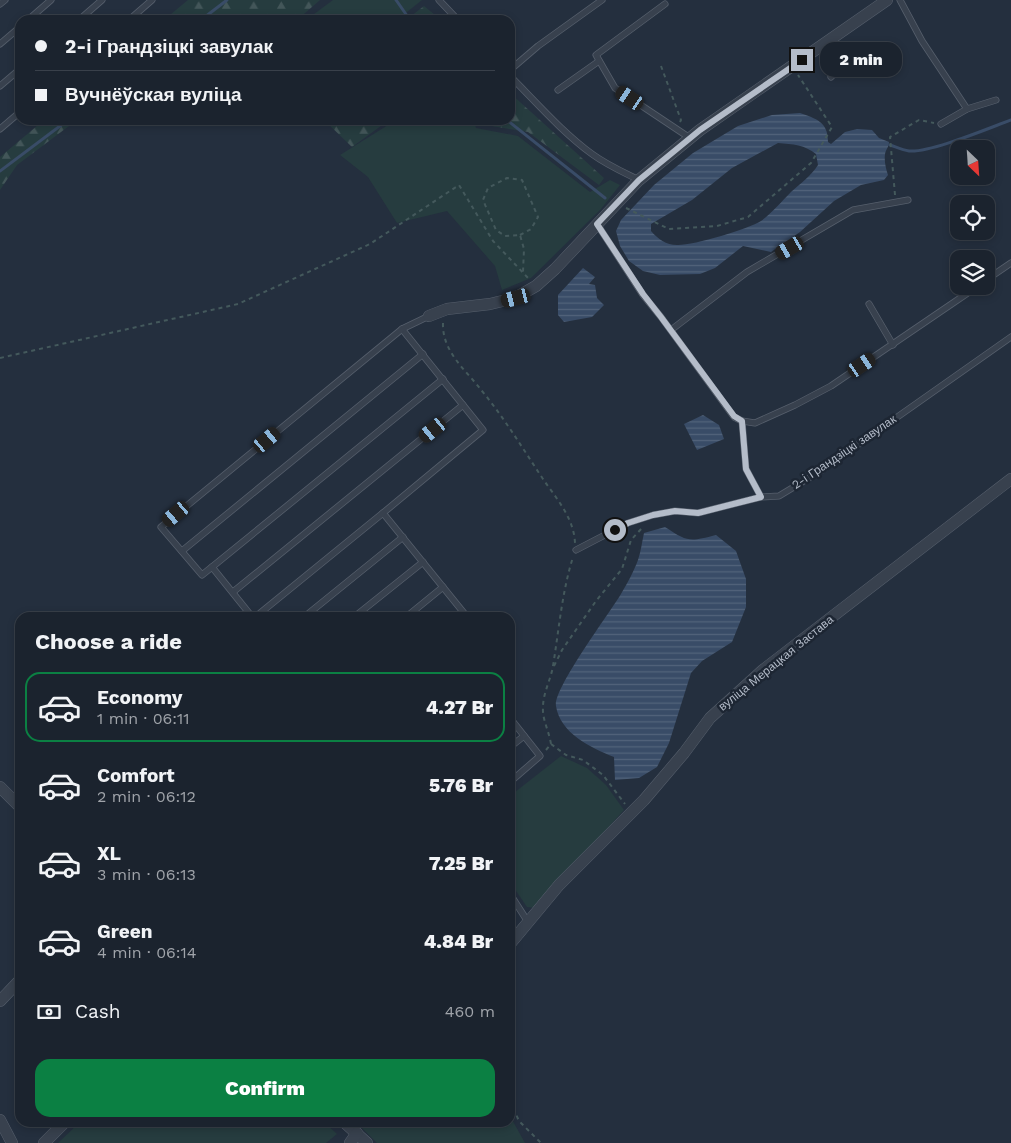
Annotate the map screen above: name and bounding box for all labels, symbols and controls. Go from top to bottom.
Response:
text: 2-і Грандзіцкі завулак [65,35,273,58]
callout: 2 min [820,42,902,78]
route end [791,49,813,71]
text: 2 min [839,50,883,69]
text: Вучнёўская вуліца [65,83,241,106]
car [613,83,646,113]
north arrow [950,140,995,185]
map controls [950,140,995,295]
button: locate [950,195,995,240]
car [773,234,806,262]
button: layers [950,250,995,295]
car [499,287,532,309]
car [845,350,878,380]
street label: 2-і Грандзіцкі завулак [789,412,899,492]
car [416,415,449,445]
car [250,425,283,455]
car [159,499,192,529]
route start [604,519,626,541]
street label: вуліца Мерацкая Застава [716,612,837,714]
text: Choose a ride [35,629,182,654]
icon: car [37,685,82,730]
text: Economy [97,686,182,709]
text: 4.27 Br [426,696,493,719]
text: 1 min · 06:11 [97,709,190,728]
icon: car [37,763,82,808]
text: Comfort [97,764,175,787]
text: 5.76 Br [429,774,493,797]
text: 2 min · 06:12 [97,787,196,806]
icon: car [37,841,82,886]
text: XL [97,842,121,865]
text: 7.25 Br [429,852,493,875]
text: 3 min · 06:13 [97,865,196,884]
icon: car [37,919,82,964]
text: Green [97,920,153,943]
text: 4.84 Br [424,930,493,953]
text: 4 min · 06:14 [97,943,197,962]
icon: cash [35,998,63,1026]
text: Cash [75,1000,121,1023]
text: 460 m [445,1002,495,1021]
button: Confirm [35,1059,495,1117]

